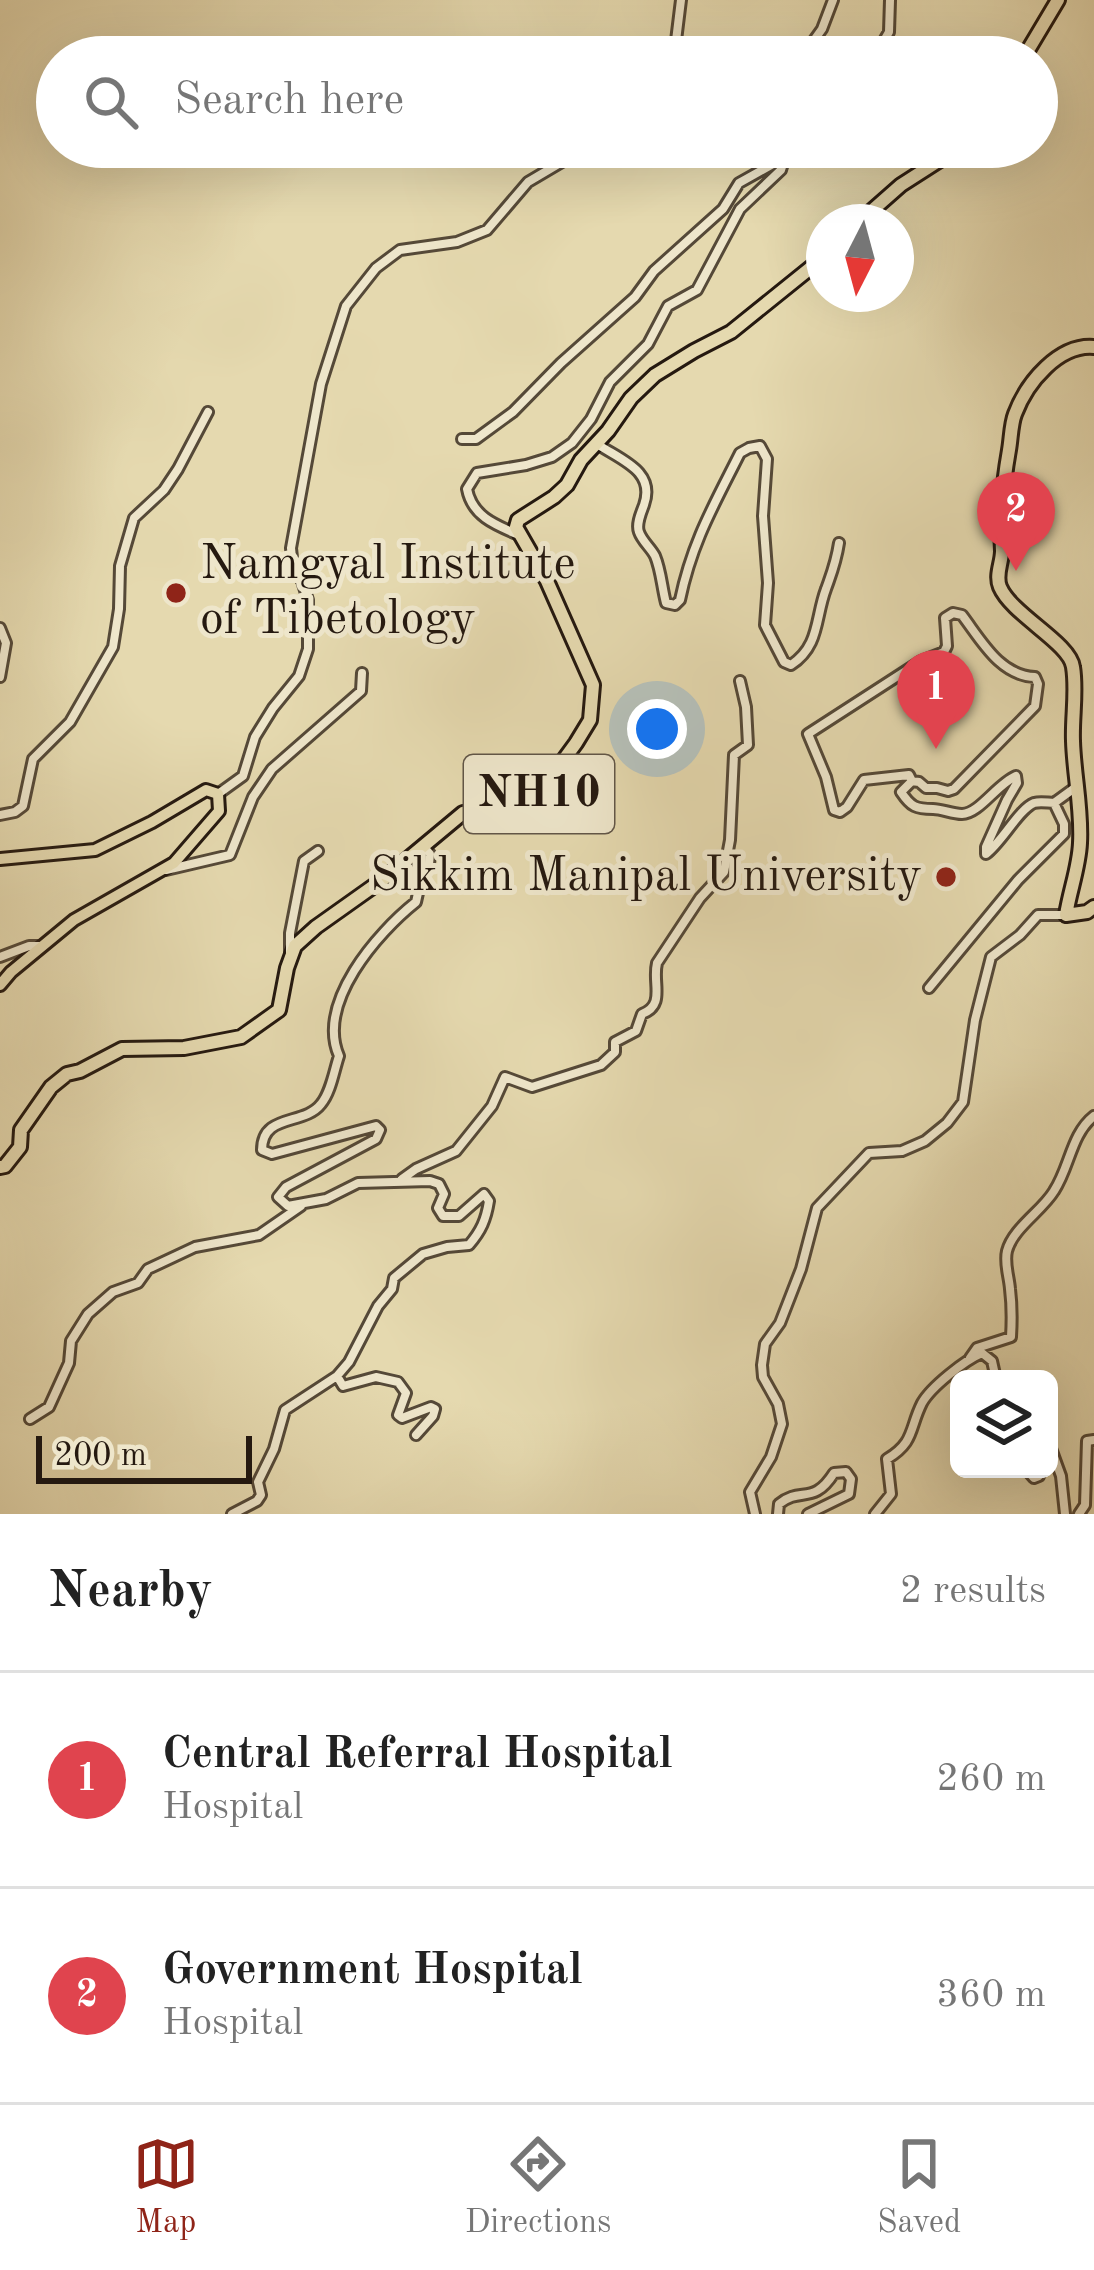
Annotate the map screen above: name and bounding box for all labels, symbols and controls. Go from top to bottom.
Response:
search box [36,36,1058,168]
icon: search [78,69,144,135]
text: Search here [174,79,404,124]
north arrow [806,204,914,312]
pin: 2 [977,472,1055,571]
place label: Namgyal Institute of Tibetology [200,541,575,644]
marker: Namgyal Institute of Tibetology [163,580,189,606]
pin: 1 [897,650,975,749]
your location [627,699,687,759]
road number: NH10 [464,755,614,833]
place label: Sikkim Manipal University [370,853,922,901]
marker: Sikkim Manipal University [933,864,959,890]
map controls [950,1370,1058,1478]
button: layers [950,1370,1058,1478]
scale bar [36,1430,252,1483]
text: 200 m [54,1440,147,1473]
text: Nearby [48,1567,213,1618]
text: 2 results [900,1572,1046,1611]
text: Central Referral Hospital [162,1733,673,1778]
text: 1 [76,1760,98,1799]
text: 260 m [936,1760,1046,1799]
text: Hospital [162,1788,303,1827]
text: Government Hospital [162,1949,583,1994]
text: 2 [76,1976,98,2015]
text: 360 m [936,1976,1046,2015]
text: Hospital [162,2004,303,2043]
tab: Map [133,2131,199,2244]
tab: Directions [465,2131,611,2244]
tab: Saved [877,2131,961,2244]

